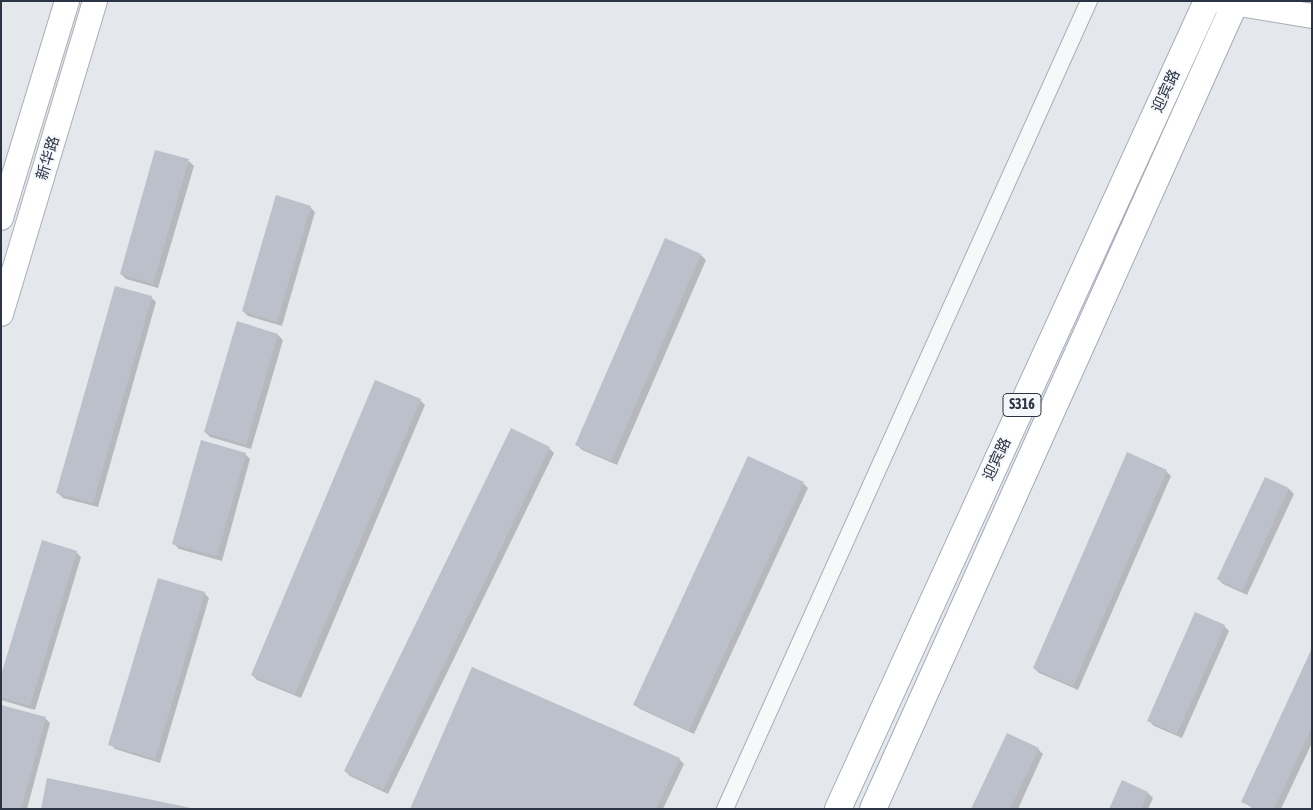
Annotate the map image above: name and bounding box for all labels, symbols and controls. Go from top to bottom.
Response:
street label: 迎宾路 [1148,67,1184,115]
street label: 新华路 [33,134,63,182]
road number: S316 [1003,394,1041,416]
street label: 迎宾路 [979,435,1015,483]

